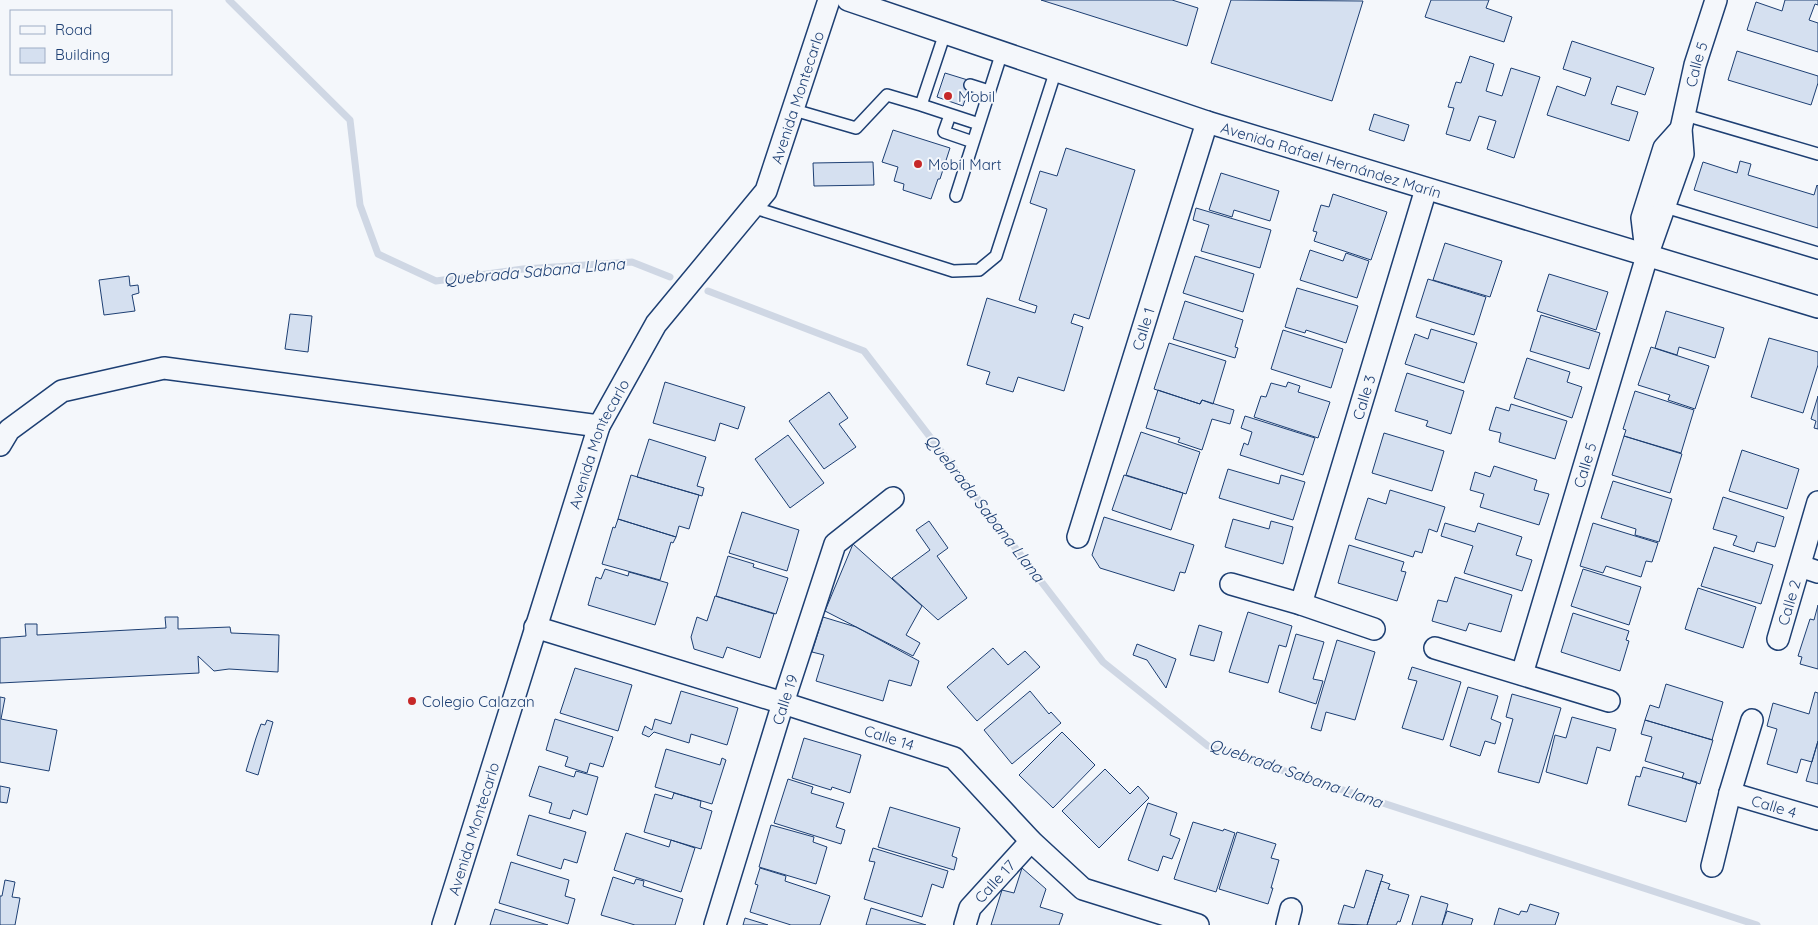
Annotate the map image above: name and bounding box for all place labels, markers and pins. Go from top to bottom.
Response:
place label: Mobil [958,87,995,106]
marker: Mobil [942,90,954,102]
place label: Mobil Mart [928,155,1002,174]
marker: Mobil Mart [912,158,924,170]
place label: Colegio Calazan [422,692,535,711]
marker: Colegio Calazan [406,695,418,707]

